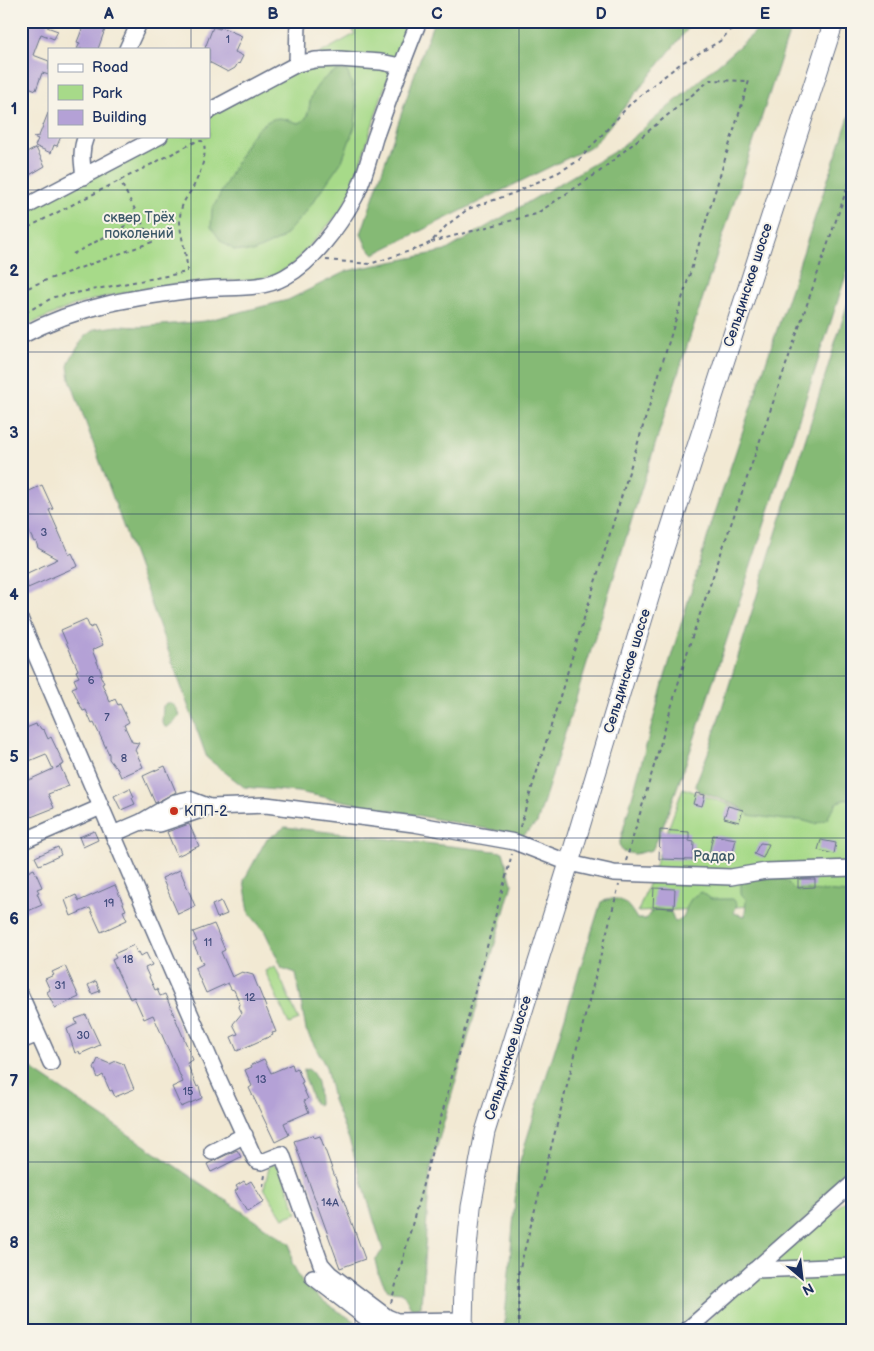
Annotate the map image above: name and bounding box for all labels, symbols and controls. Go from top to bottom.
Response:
text: A [103,5,114,24]
text: B [267,5,279,24]
text: C [431,5,443,24]
text: D [595,5,607,24]
text: E [760,5,770,24]
house number: 1 [226,33,230,46]
legend [48,48,210,138]
text: Road [92,58,128,77]
text: Park [92,84,123,103]
text: 1 [11,100,17,119]
text: Building [92,108,147,127]
park label: сквер Трёх поколений [103,209,175,242]
street label: Сельдинское шоссе [720,221,776,349]
text: 2 [9,262,19,281]
text: 3 [9,424,19,443]
house number: 3 [41,526,48,539]
text: 4 [9,586,19,605]
street label: Сельдинское шоссе [600,607,654,735]
house number: 6 [88,674,95,687]
house number: 7 [104,711,110,724]
text: 5 [9,748,19,767]
house number: 8 [121,752,127,765]
place label: КПП-2 [184,803,228,820]
marker: КПП-2 [168,805,180,817]
park label: Радар [693,848,735,865]
house number: 19 [104,897,114,910]
text: 6 [9,910,19,929]
house number: 11 [204,936,212,949]
house number: 18 [123,953,133,966]
house number: 31 [54,979,66,992]
house number: 12 [245,991,256,1004]
street label: Сельдинское шоссе [481,994,535,1122]
house number: 30 [76,1029,90,1042]
text: 7 [10,1072,19,1091]
house number: 13 [255,1073,267,1086]
house number: 15 [183,1085,193,1098]
house number: 14А [321,1196,339,1209]
text: 8 [9,1234,19,1253]
north arrow [776,1254,826,1304]
text: N [799,1279,817,1299]

